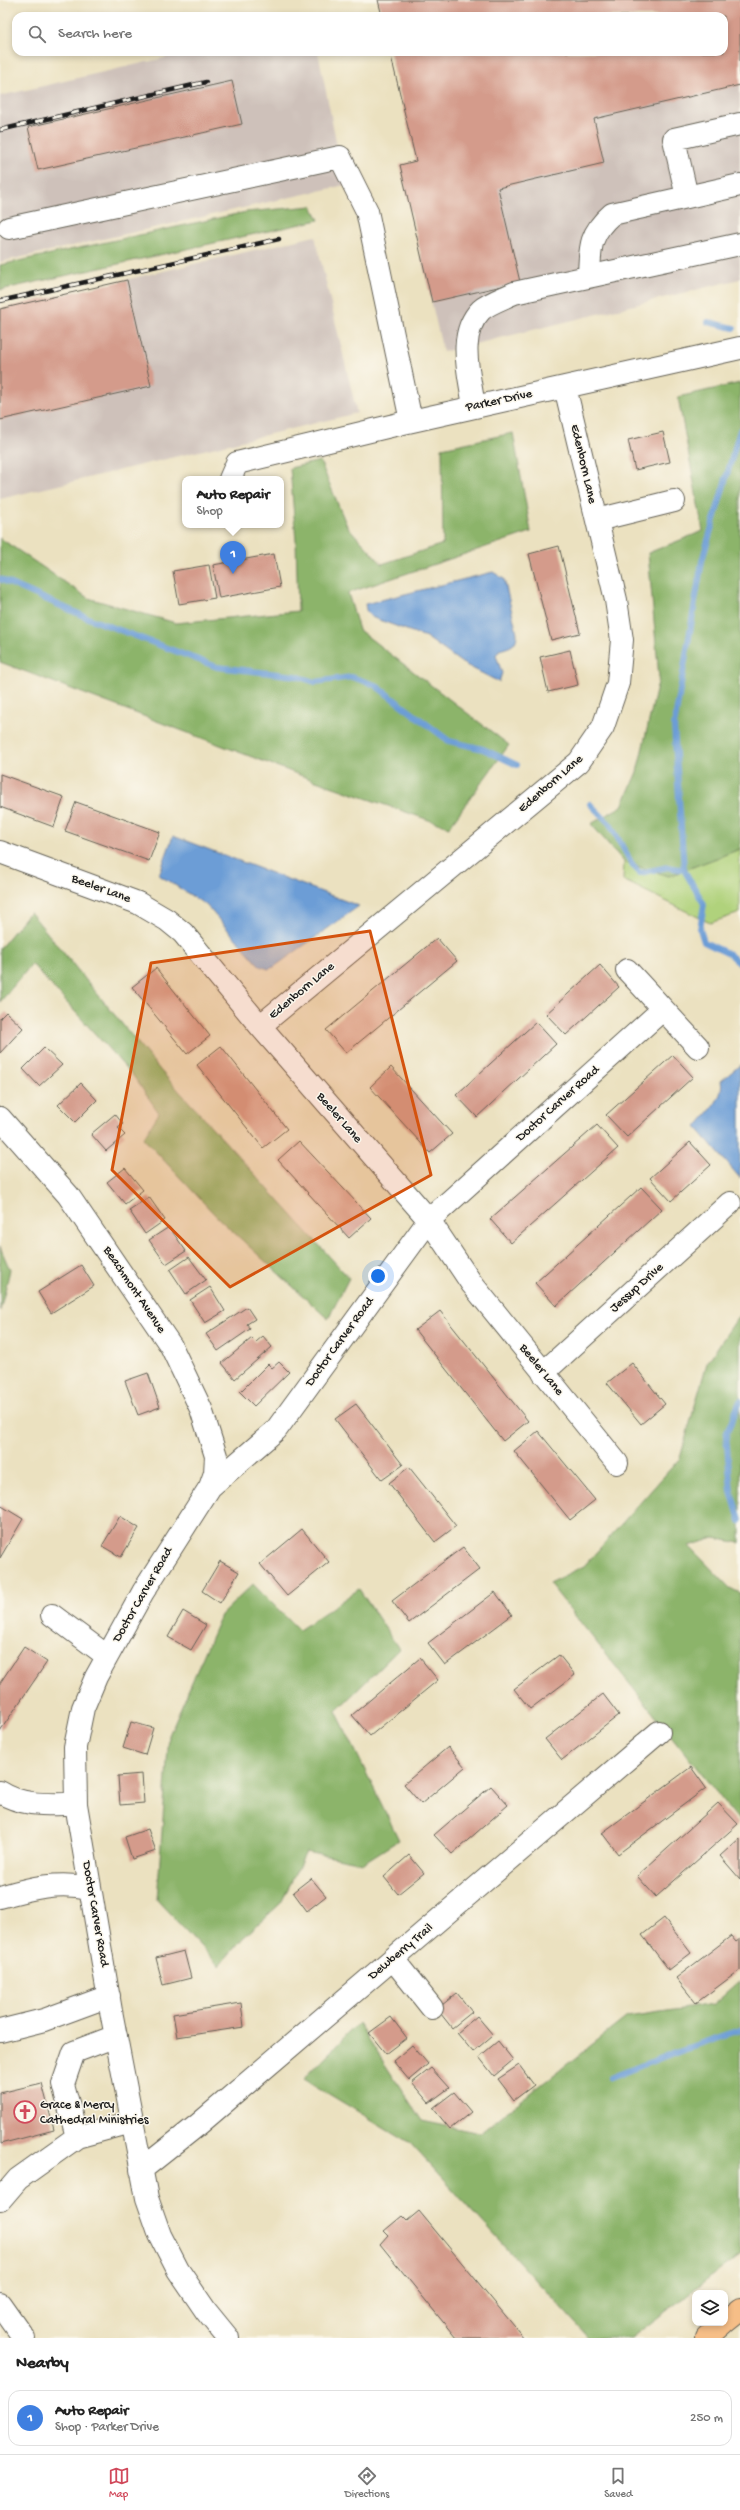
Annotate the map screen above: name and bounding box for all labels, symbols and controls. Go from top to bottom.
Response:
search box [12,12,728,56]
icon: search [26,23,48,45]
text: Search here [58,25,132,43]
street label: Parker Drive [463,387,534,416]
street label: Edenborn Lane [567,423,599,505]
popup [182,476,284,528]
text: Auto Repair [196,486,270,504]
text: Shop [196,504,223,519]
pin: 1 [220,541,246,574]
street label: Edenborn Lane [516,752,587,816]
street label: Beeler Lane [68,871,133,907]
street label: Edenborn Lane [266,959,338,1023]
street label: Doctor Carver Road [513,1062,604,1146]
street label: Beeler Lane [312,1089,365,1147]
street label: Beachmont Avenue [99,1243,169,1337]
street label: Jessup Drive [607,1260,667,1316]
your location [368,1266,388,1286]
street label: Doctor Carver Road [302,1293,378,1390]
street label: Beeler Lane [515,1340,567,1399]
street label: Doctor Carver Road [109,1544,177,1646]
street label: Doctor Carver Road [78,1859,112,1969]
street label: Dewberry Trail [365,1920,437,1984]
place label: Grace & Mercy Cathedral Ministries [40,2098,150,2128]
church icon: Grace & Mercy Cathedral Ministries [12,2099,38,2125]
map controls [692,2290,728,2326]
button: layers [692,2290,728,2326]
text: Nearby [16,2354,69,2374]
text: Auto Repair [55,2402,128,2420]
text: 1 [27,2411,33,2426]
text: 250 m [690,2411,723,2426]
text: Shop · Parker Drive [55,2420,159,2435]
tab: Map [108,2465,130,2501]
tab: Directions [345,2465,389,2501]
tab: Saved [604,2465,632,2501]

